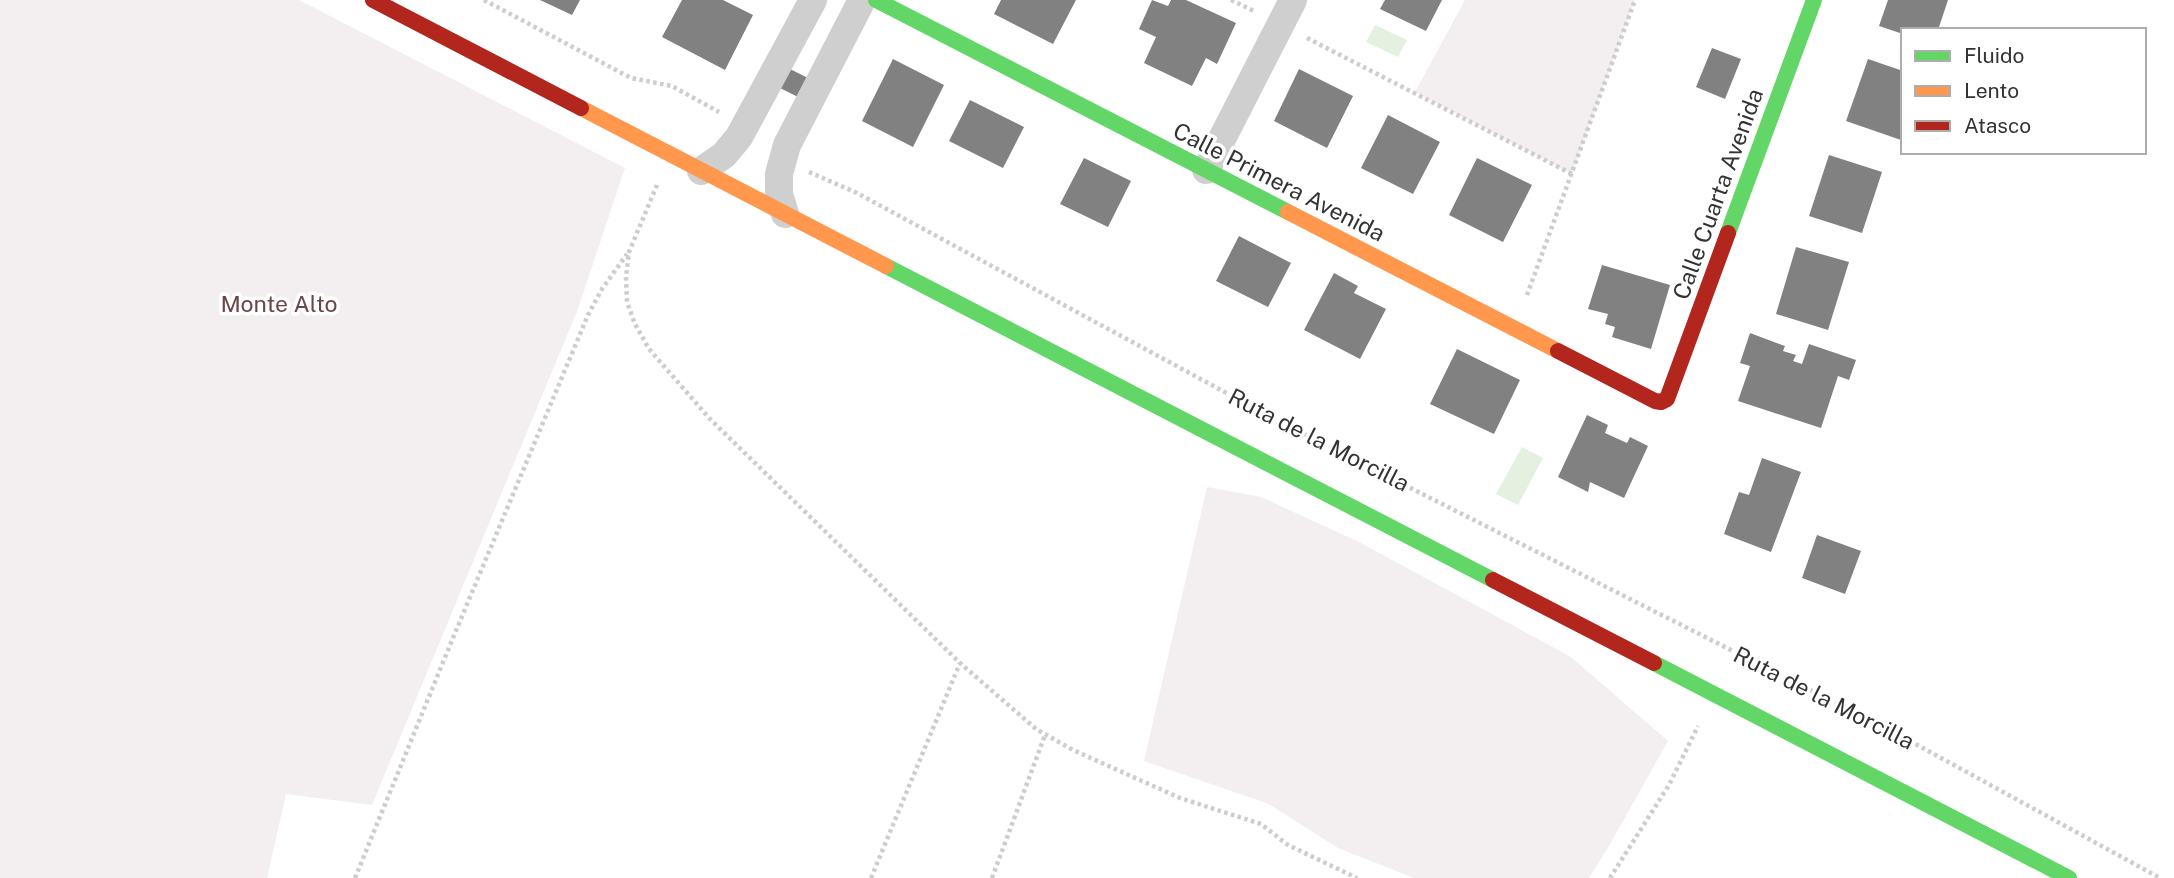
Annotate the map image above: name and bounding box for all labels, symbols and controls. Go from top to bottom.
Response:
legend [1901,28,2146,154]
text: Fluido [1964,43,2024,68]
text: Lento [1964,78,2019,103]
street label: Calle Cuarta Avenida [1667,85,1768,303]
text: Atasco [1964,113,2031,138]
street label: Calle Primera Avenida [1169,116,1390,247]
park label: Monte Alto [220,290,338,317]
street label: Ruta de la Morcilla [1224,382,1414,497]
street label: Ruta de la Morcilla [1729,640,1919,755]

